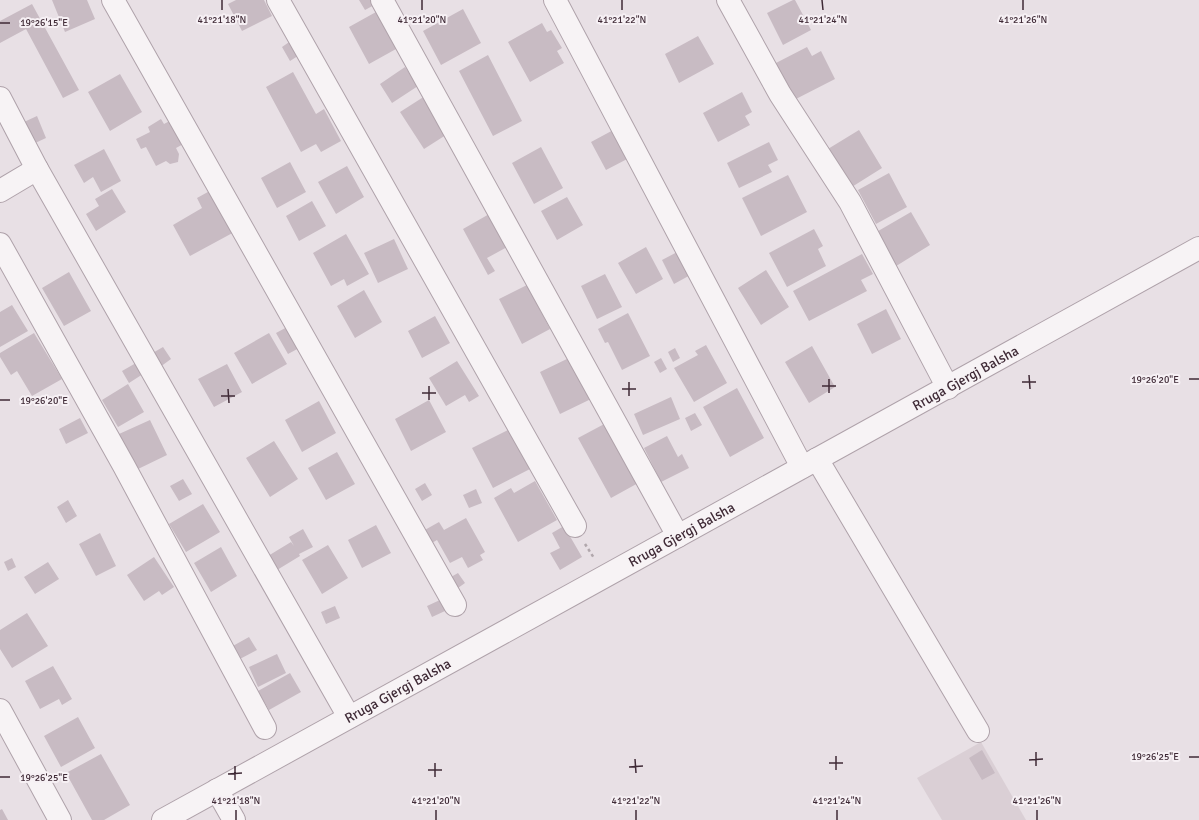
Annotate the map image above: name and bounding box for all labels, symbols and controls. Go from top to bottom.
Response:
text: 41°21'18"N [198,14,246,26]
text: 41°21'20"N [398,14,446,26]
text: 41°21'22"N [598,14,646,26]
text: 41°21'24"N [799,14,847,26]
text: 41°21'26"N [999,14,1047,26]
text: 19°26'15"E [20,17,68,29]
street label: Rruga Gjergj Balsha [909,342,1022,414]
text: 19°26'20"E [1131,374,1179,386]
text: 19°26'20"E [20,395,68,407]
street label: Rruga Gjergj Balsha [626,499,738,571]
street label: Rruga Gjergj Balsha [342,655,454,727]
text: 19°26'25"E [1131,751,1179,763]
text: 19°26'25"E [20,772,68,784]
text: 41°21'18"N [212,795,260,807]
text: 41°21'20"N [412,795,460,807]
text: 41°21'22"N [612,795,660,807]
text: 41°21'24"N [813,795,861,807]
text: 41°21'26"N [1013,795,1061,807]

